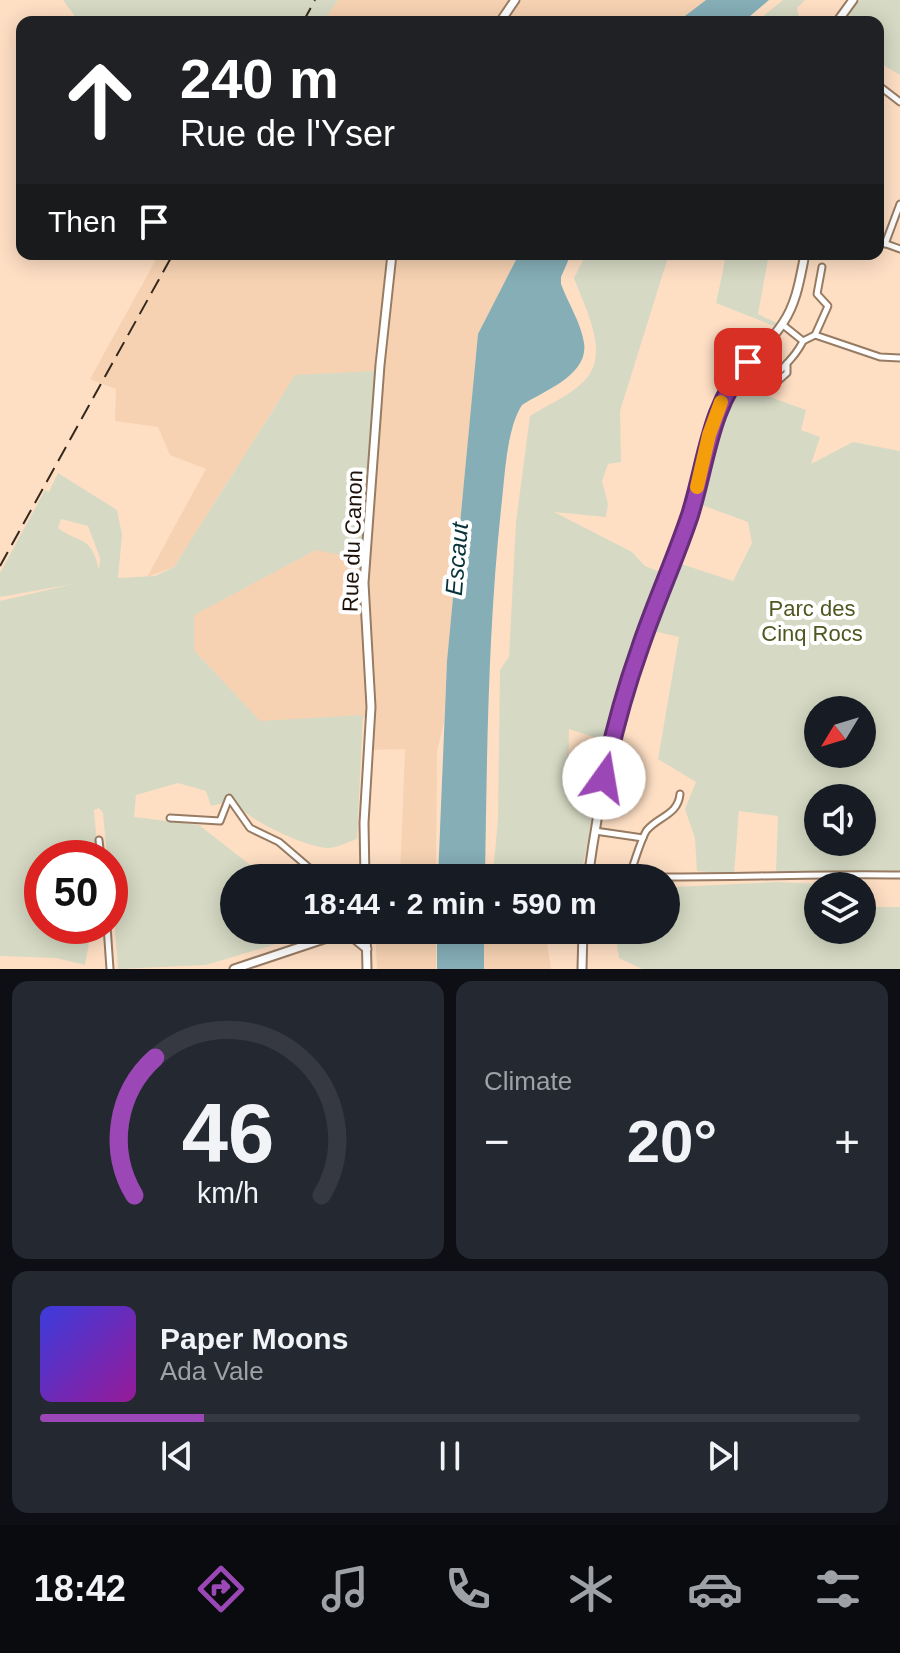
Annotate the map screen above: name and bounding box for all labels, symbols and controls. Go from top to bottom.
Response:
text: 240 m [180,47,339,110]
icon: ahead [48,48,152,152]
text: Rue de l'Yser [180,113,395,154]
icon: arrive [132,200,176,244]
text: Then [48,205,116,238]
pin [714,328,782,396]
icon: arrive [726,340,770,384]
street label: Rue du Canon [338,470,367,612]
water label: Escaut [440,520,473,597]
park label: Parc des Cinq Rocs [761,596,863,646]
north arrow [804,696,876,768]
map controls [804,696,876,944]
position arrow [562,736,646,820]
button: sound [804,784,876,856]
speed limit sign: 50 [24,840,128,944]
button: layers [804,872,876,944]
text: 18:44 · 2 min · 590 m [303,887,597,920]
text: Climate [484,1066,572,1096]
text: 46 [182,1087,274,1180]
text: 20° [627,1108,717,1175]
text: − [484,1117,510,1166]
text: + [834,1117,860,1166]
text: km/h [197,1177,259,1209]
text: Paper Moons [160,1322,348,1355]
text: Ada Vale [160,1356,264,1386]
icon: previous [155,1434,199,1478]
icon: pause [428,1434,472,1478]
icon: next [701,1434,745,1478]
icon: directions [193,1561,249,1617]
icon: music [317,1561,373,1617]
icon: phone [440,1561,496,1617]
icon: climate [563,1561,619,1617]
icon: car [687,1561,743,1617]
icon: filters [810,1561,866,1617]
text: 18:42 [34,1568,126,1609]

